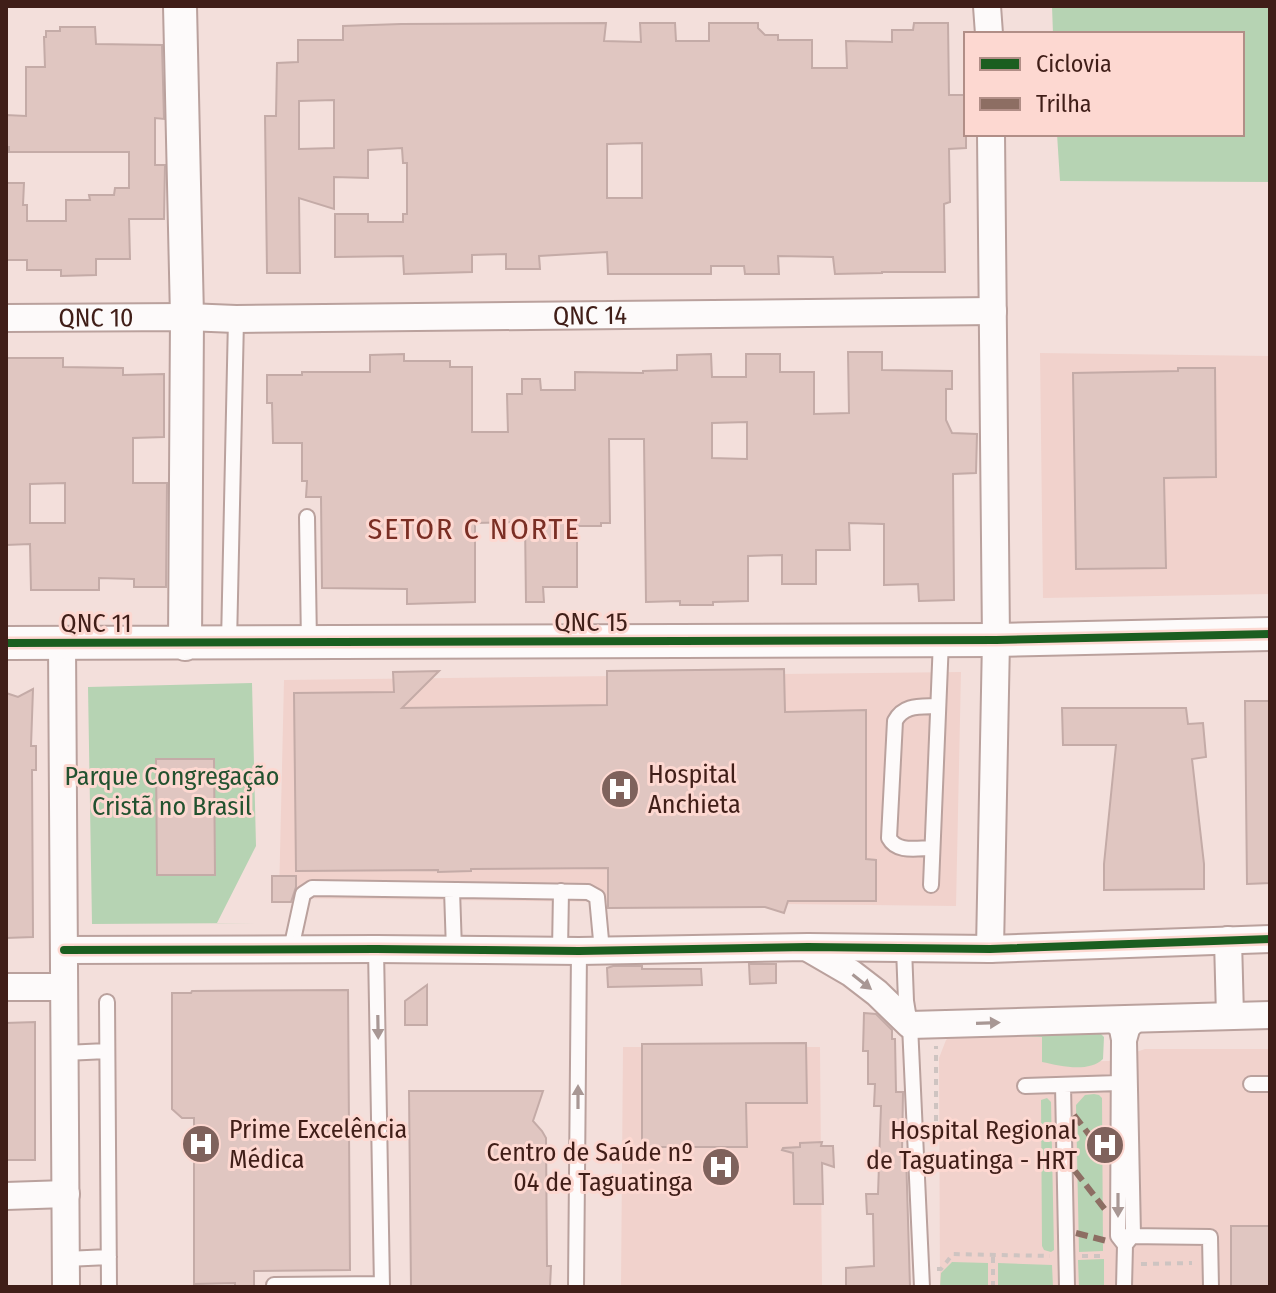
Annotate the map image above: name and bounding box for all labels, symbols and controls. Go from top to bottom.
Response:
legend [964,32,1244,136]
text: Ciclovia [1036,50,1112,78]
text: Trilha [1036,90,1092,118]
street label: QNC 14 [553,300,627,332]
street label: QNC 10 [58,302,134,334]
district label: SETOR C NORTE [367,511,581,547]
street label: QNC 15 [554,607,628,638]
street label: QNC 11 [60,608,132,639]
place label: Hospital Anchieta [648,759,741,820]
park label: Parque Congregação Cristã no Brasil [64,761,280,822]
hospital icon: Hospital Anchieta [599,768,641,810]
one-way arrow [852,973,872,990]
one-way arrow [371,1015,384,1040]
one-way arrow [976,1016,1001,1029]
one-way arrow [572,1084,584,1109]
place label: Prime Excelência Médica [229,1114,407,1175]
place label: Hospital Regional de Taguatinga - HRT [866,1115,1077,1176]
hospital icon: Prime Excelência Médica [180,1123,222,1165]
hospital icon: Hospital Regional de Taguatinga - HRT [1084,1124,1126,1166]
place label: Centro de Saúde nº 04 de Taguatinga [487,1137,693,1198]
hospital icon: Centro de Saúde nº 04 de Taguatinga [700,1146,742,1188]
one-way arrow [1112,1193,1124,1218]

